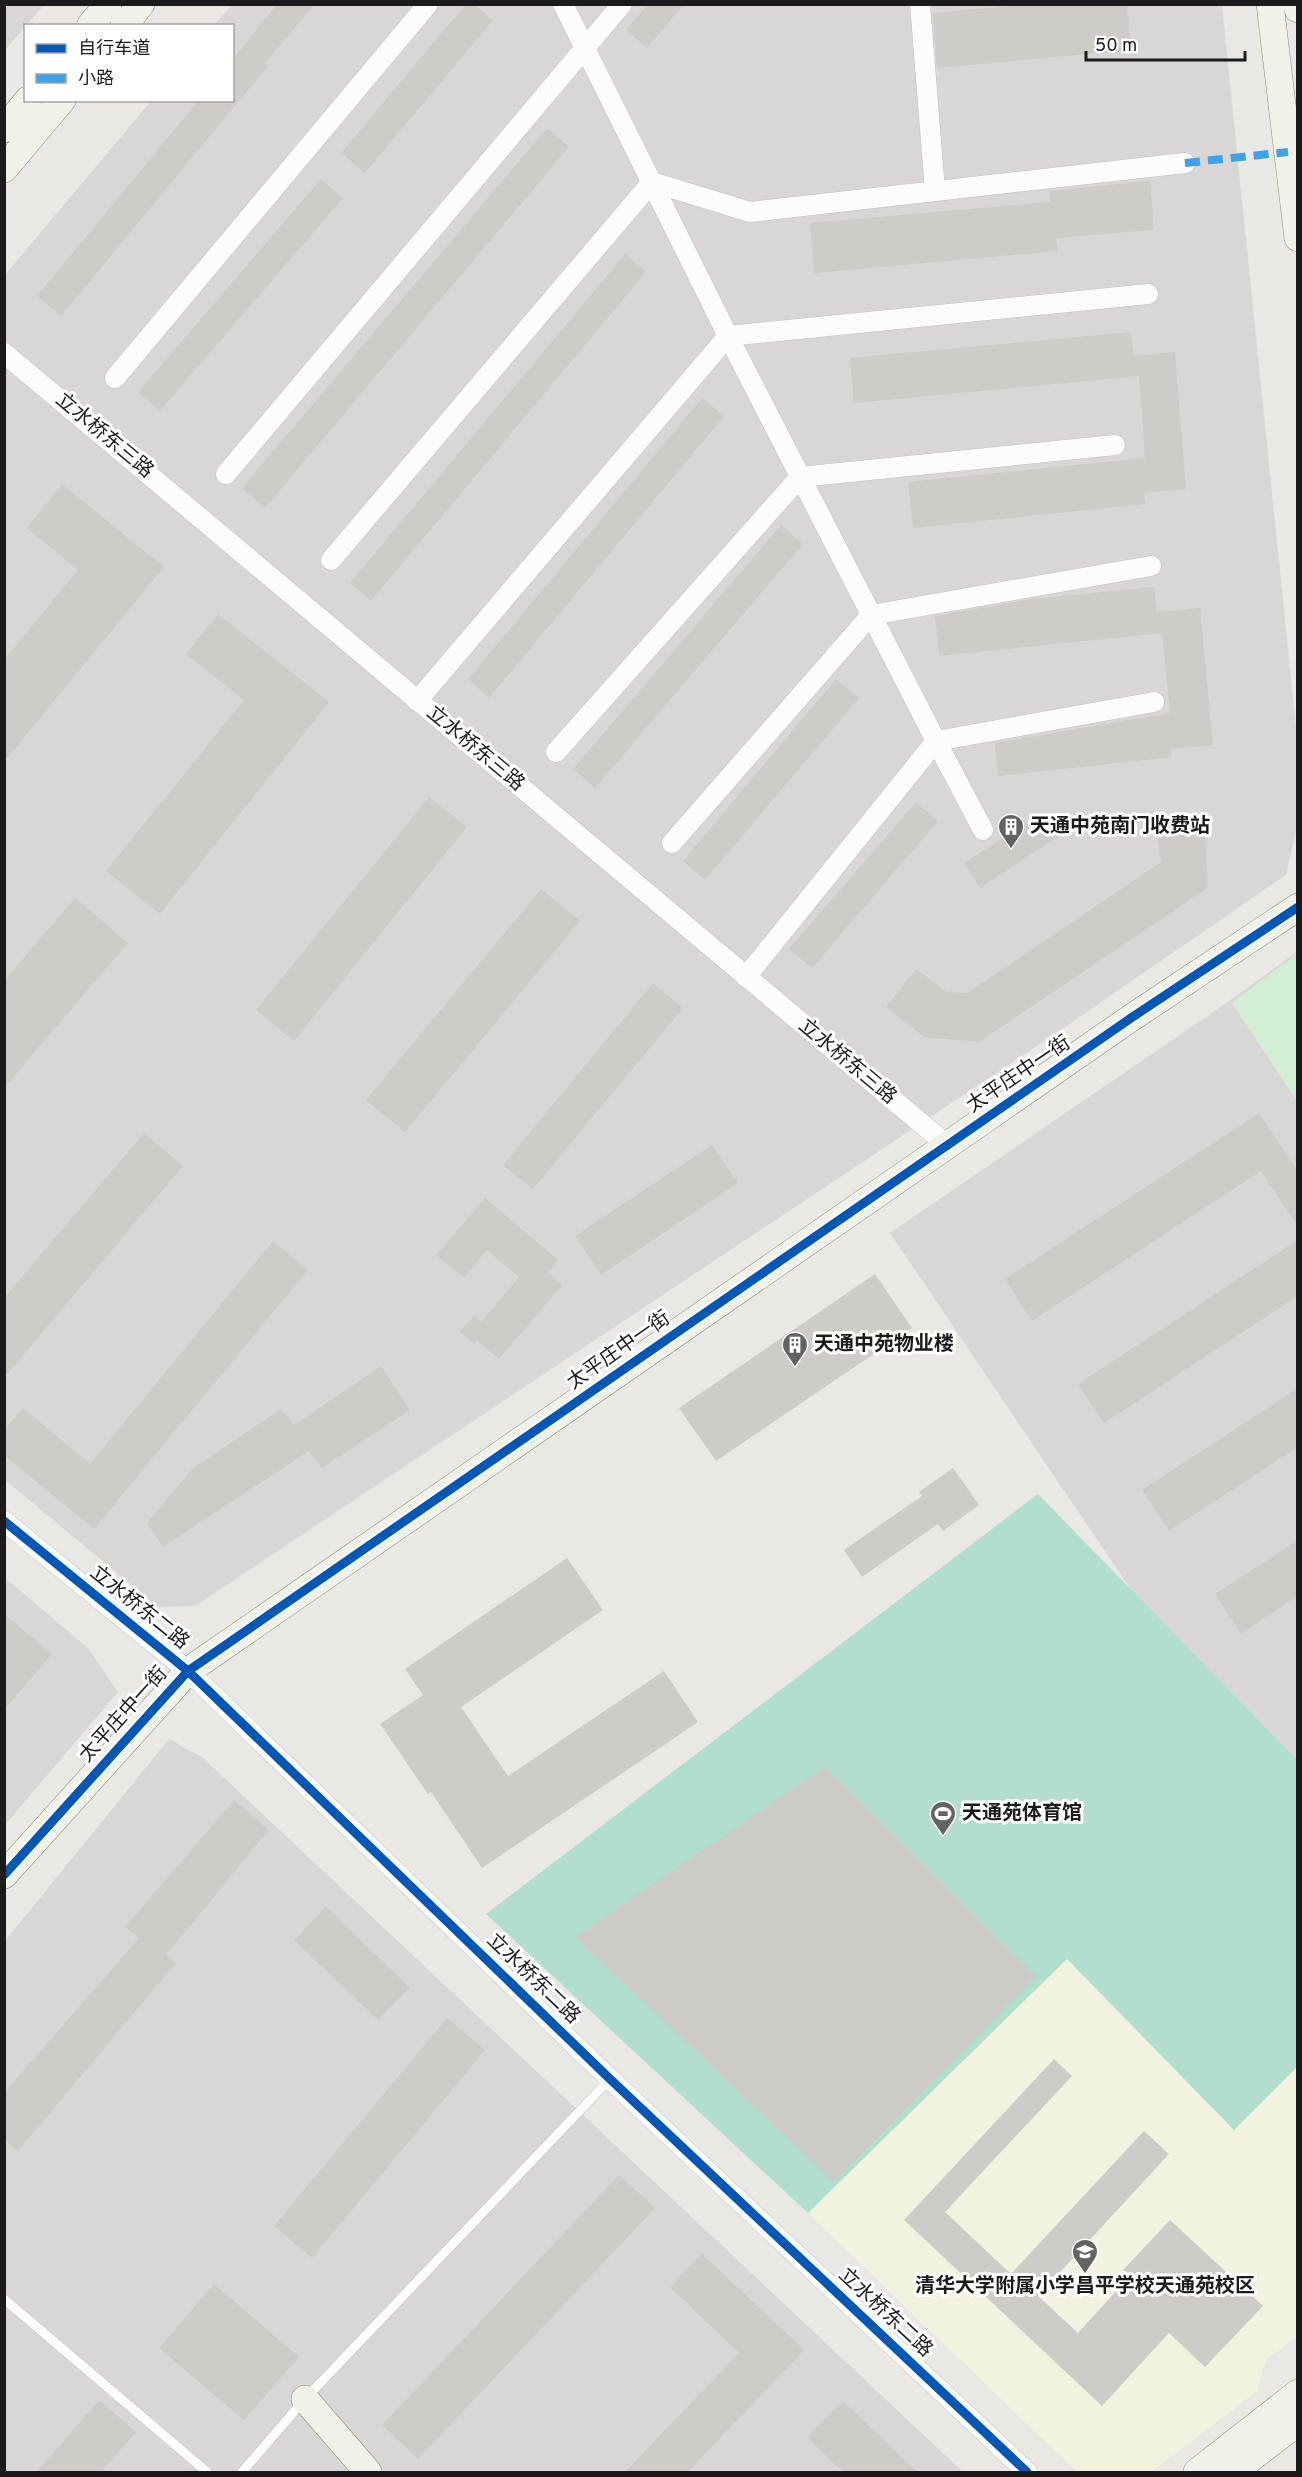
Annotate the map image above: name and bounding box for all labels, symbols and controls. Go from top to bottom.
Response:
legend [24,24,234,102]
scale bar [1086,24,1245,62]
text: 50 m [1095,35,1137,58]
text: 自行车道 [78,38,150,61]
text: 小路 [78,68,114,91]
street label: 立水桥东三路 [50,387,158,485]
street label: 立水桥东三路 [421,700,529,798]
building icon: 天通中苑南门收费站 [996,812,1026,850]
place label: 天通中苑南门收费站 [1030,814,1210,840]
street label: 立水桥东三路 [793,1013,901,1111]
street label: 太平庄中一街 [962,1031,1076,1119]
street label: 太平庄中一街 [562,1306,676,1396]
building icon: 天通中苑物业楼 [780,1330,810,1368]
place label: 天通中苑物业楼 [814,1332,954,1358]
street label: 立水桥东二路 [84,1560,194,1656]
street label: 太平庄中一街 [74,1662,174,1768]
sports icon: 天通苑体育馆 [928,1799,958,1837]
place label: 天通苑体育馆 [962,1801,1082,1827]
street label: 立水桥东二路 [481,1928,585,2030]
school or university icon: 清华大学附属小学昌平学校天通苑校区 [1070,2237,1100,2275]
street label: 立水桥东二路 [832,2263,938,2363]
place label: 清华大学附属小学昌平学校天通苑校区 [915,2274,1255,2300]

